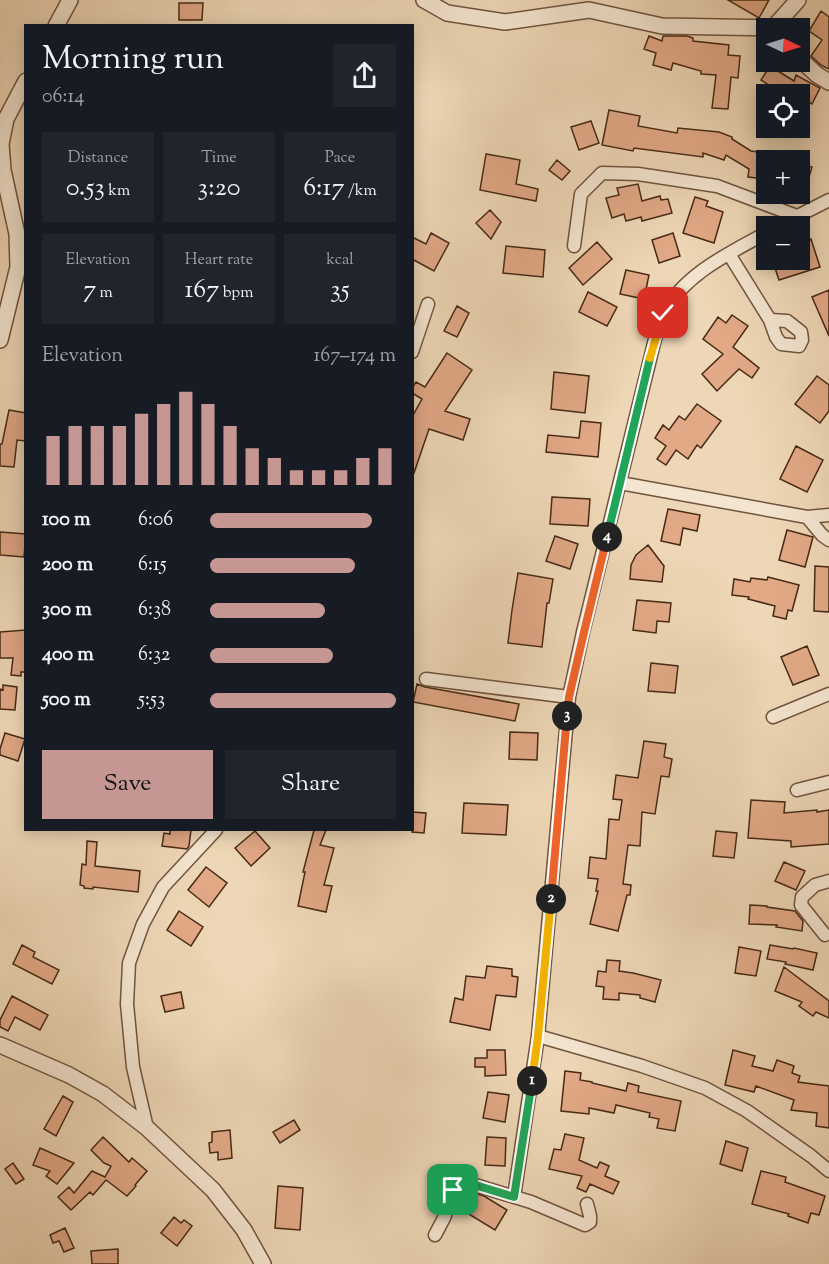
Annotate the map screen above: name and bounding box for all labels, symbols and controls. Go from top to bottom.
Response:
north arrow [756,18,810,72]
map controls [756,18,810,270]
text: Morning run [42,36,224,84]
button: share [333,44,396,107]
text: 06:14 [42,83,84,112]
button: locate [756,84,810,138]
text: Distance [68,147,128,170]
text: Time [201,147,237,170]
text: Pace [325,147,355,170]
button: + [756,150,810,204]
text: 0.53 [66,170,105,207]
text: 3:20 [197,170,241,207]
text: 6:17 [303,170,344,207]
text: km [105,180,130,203]
text: /km [344,180,377,203]
button: − [756,216,810,270]
text: Elevation [66,249,130,272]
text: Heart rate [185,249,253,272]
text: kcal [326,249,354,272]
text: 7 [83,272,96,309]
text: 167 [185,272,219,309]
text: 35 [330,272,350,309]
text: m [96,282,113,305]
text: bpm [219,282,253,305]
pin [637,287,688,338]
icon: check [646,296,679,329]
text: Elevation [42,342,123,371]
text: 167–174 m [313,342,396,371]
text: 100 m [42,506,91,535]
text: 6:06 [138,506,173,535]
pin: 4 [592,522,622,552]
text: 4 [603,525,611,548]
text: 200 m [42,551,93,580]
text: 6:15 [138,551,167,580]
text: 300 m [42,596,92,625]
text: 6:38 [138,596,171,625]
text: 400 m [42,641,94,670]
text: 6:32 [138,641,170,670]
text: 500 m [42,686,91,715]
text: 5:53 [138,686,165,715]
pin: 3 [552,701,582,731]
text: 3 [564,704,570,727]
button: Save [42,750,213,819]
button: Share [225,750,396,819]
pin: 2 [536,884,566,914]
text: 2 [547,887,555,910]
pin: 1 [517,1066,547,1096]
text: 1 [529,1069,535,1092]
pin [427,1164,478,1215]
icon: arrive [436,1173,469,1206]

